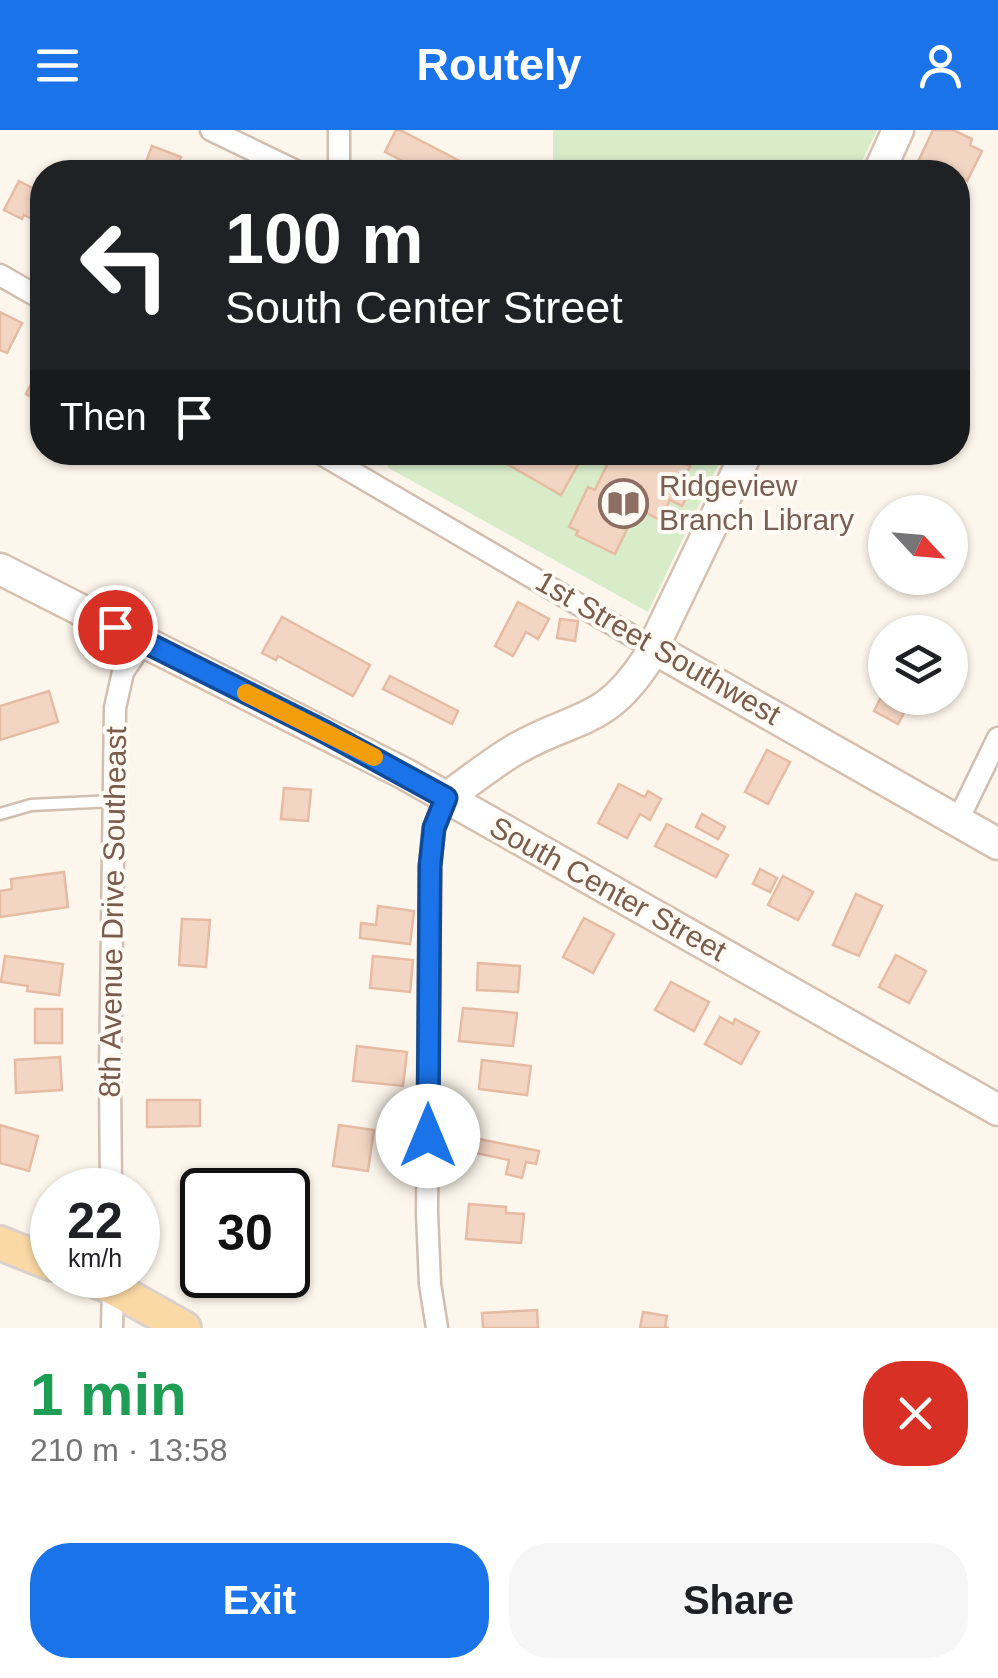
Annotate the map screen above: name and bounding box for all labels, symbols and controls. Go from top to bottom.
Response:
icon: menu [30,38,85,93]
icon: person [913,38,968,93]
text: Routely [416,39,582,90]
icon: left [60,200,190,330]
text: 100 m [225,200,423,278]
text: South Center Street [225,282,623,333]
icon: arrive [167,390,222,445]
text: Then [60,396,147,438]
place label: Ridgeview Branch Library [659,469,854,536]
library icon: Ridgeview Branch Library [598,477,650,529]
north arrow [868,495,968,595]
map controls [868,495,968,715]
street label: 1st Street Southwest [530,564,787,731]
pin [73,585,158,670]
icon: arrive [88,600,143,655]
button: layers [868,615,968,715]
street label: 8th Avenue Drive Southeast [93,725,132,1098]
street label: South Center Street [484,810,733,968]
position arrow [376,1084,480,1188]
speed limit sign: 30 [180,1168,310,1298]
text: 22 [67,1193,123,1249]
text: km/h [68,1244,122,1272]
text: 1 min [30,1361,187,1428]
button: close [863,1361,968,1466]
text: 210 m · 13:58 [30,1432,227,1468]
button: Exit [30,1543,489,1658]
button: Share [509,1543,968,1658]

